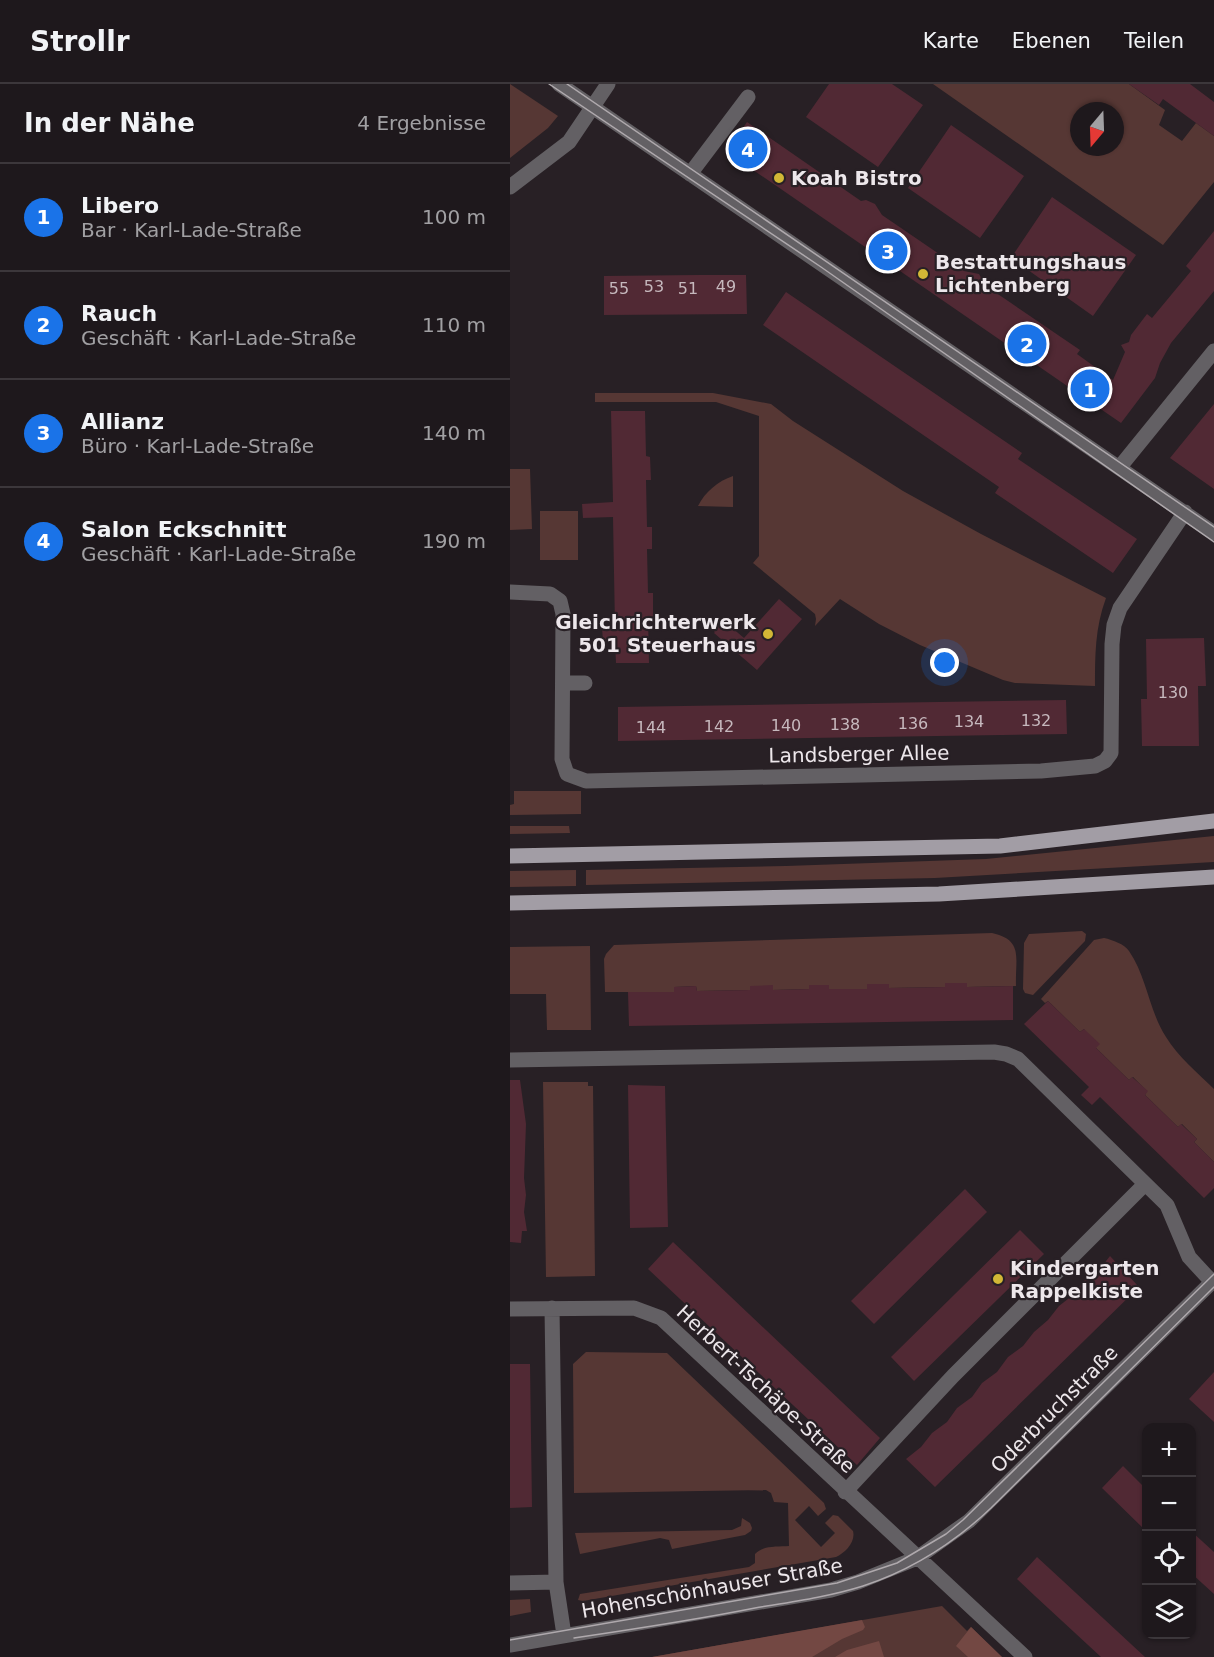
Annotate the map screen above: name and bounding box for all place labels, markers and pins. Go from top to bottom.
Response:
pin: 4 [728,126,768,172]
place label: Koah Bistro [791,166,922,190]
marker: Koah Bistro [772,171,786,185]
pin: 3 [868,228,908,274]
place label: Bestattungshaus Lichtenberg [935,250,1126,297]
marker: Bestattungshaus Lichtenberg [916,267,930,281]
pin: 2 [1008,322,1046,366]
pin: 1 [1070,366,1110,412]
place label: Gleichrichterwerk 501 Steuerhaus [555,610,757,657]
marker: Gleichrichterwerk 501 Steuerhaus [761,627,775,641]
place label: Kindergarten Rappelkiste [1010,1256,1159,1303]
marker: Kindergarten Rappelkiste [991,1272,1005,1286]

